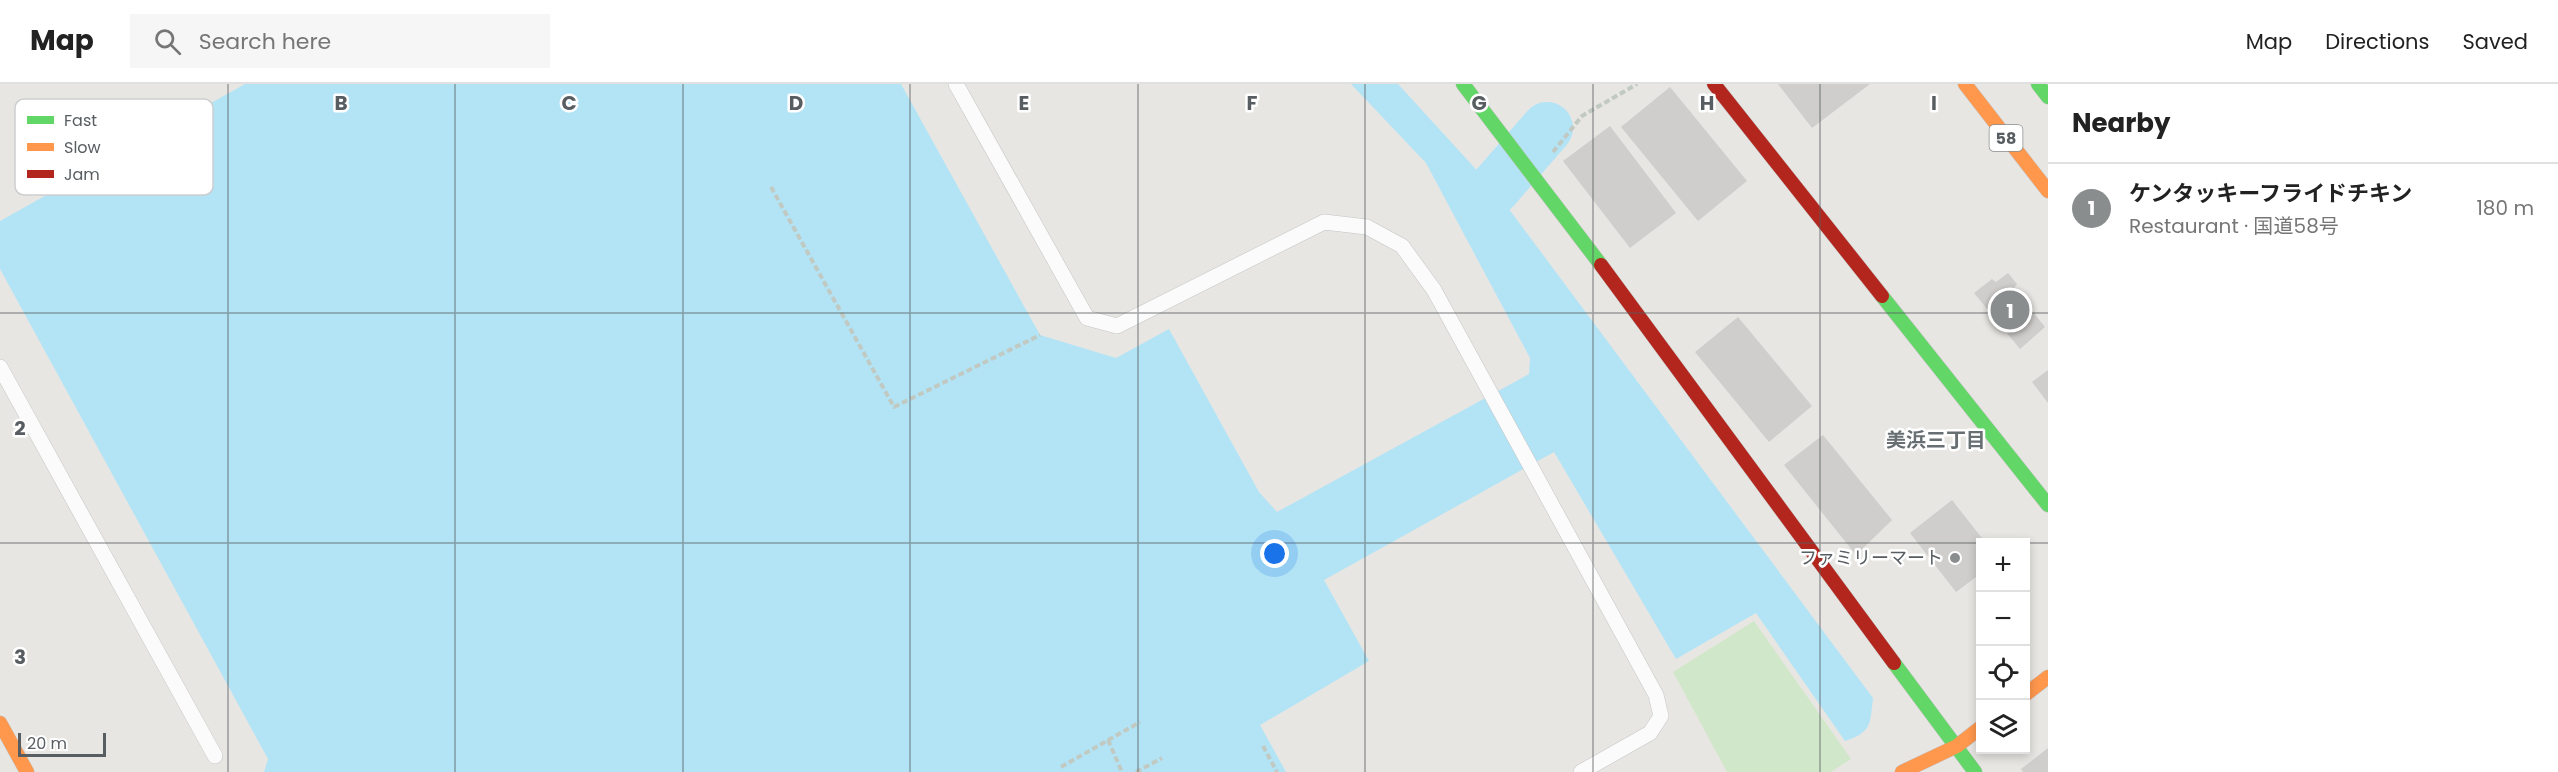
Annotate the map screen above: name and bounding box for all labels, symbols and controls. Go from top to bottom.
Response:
search box [130,14,550,68]
text: Map [30,21,94,60]
icon: search [151,25,184,58]
text: Search here [199,26,331,57]
text: Map [2246,27,2292,56]
text: Directions [2325,27,2429,56]
text: Saved [2462,27,2528,56]
text: B [334,89,348,117]
text: C [561,89,577,117]
text: D [789,89,803,117]
text: E [1019,89,1029,117]
text: F [1247,89,1258,117]
text: G [1471,89,1487,117]
text: H [1700,89,1714,117]
text: I [1931,89,1937,117]
legend [15,99,213,195]
text: Nearby [2072,105,2170,141]
text: Fast [64,109,97,132]
road number: 58 [1990,125,2022,151]
text: Slow [64,136,101,159]
text: Jam [64,163,100,186]
text: ケンタッキーフライドチキン [2129,178,2412,209]
text: 1 [2088,194,2095,222]
text: 180 m [2476,194,2534,222]
text: Restaurant · 国道58号 [2129,212,2339,240]
pin: 1 [1990,288,2030,332]
text: 2 [14,414,26,442]
district label: 美浜三丁目 [1886,426,1986,454]
map controls [1976,538,2030,754]
button: + [1976,538,2030,592]
your location [1260,539,1289,568]
place label: ファミリーマート [1799,545,1943,570]
marker: ファミリーマート [1948,551,1962,565]
button: − [1976,592,2030,646]
text: 3 [14,643,26,671]
button: locate [1976,646,2030,700]
button: layers [1976,700,2030,754]
scale bar [18,730,106,758]
text: 20 m [27,732,67,755]

